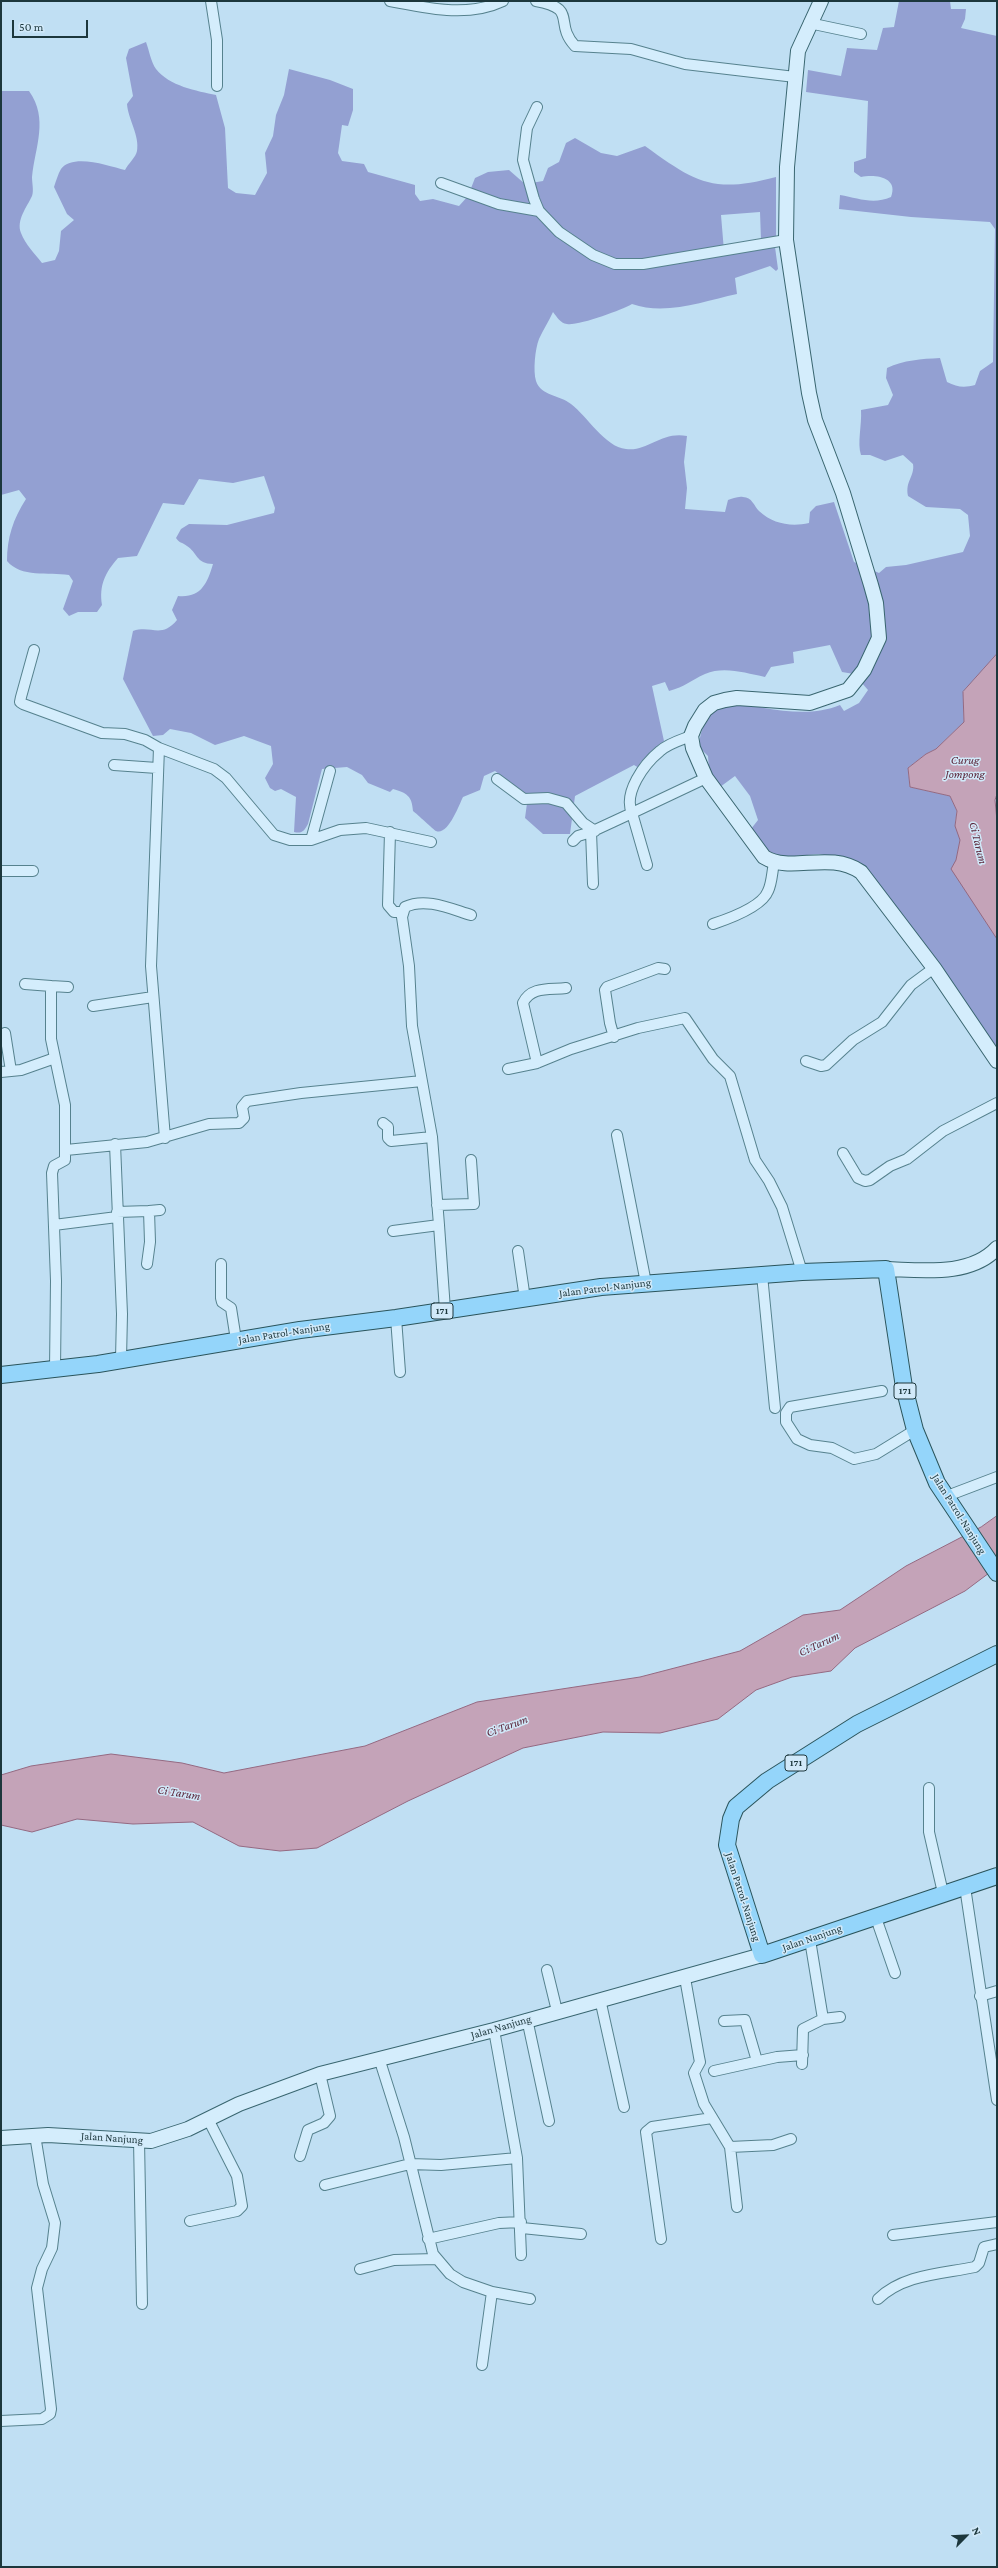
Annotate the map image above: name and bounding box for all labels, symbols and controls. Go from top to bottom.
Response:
scale bar [14,12,90,38]
text: 50 m [19,20,43,34]
water label: Curug Jompong [945,753,985,781]
water label: Ci Tarum [966,820,990,866]
street label: Jalan Patrol-Nanjung [558,1276,652,1300]
road number: 171 [431,1303,453,1319]
street label: Jalan Patrol-Nanjung [237,1319,331,1347]
road number: 171 [894,1383,916,1399]
street label: Jalan Patrol-Nanjung [929,1471,989,1557]
water label: Ci Tarum [796,1628,842,1660]
water label: Ci Tarum [484,1712,530,1740]
road number: 171 [785,1755,807,1771]
water label: Ci Tarum [157,1783,201,1803]
street label: Jalan Patrol-Nanjung [722,1851,764,1943]
street label: Jalan Nanjung [780,1922,844,1954]
street label: Jalan Nanjung [469,2012,533,2042]
street label: Jalan Nanjung [80,2129,144,2147]
north arrow [946,2516,986,2556]
text: N [970,2525,984,2537]

